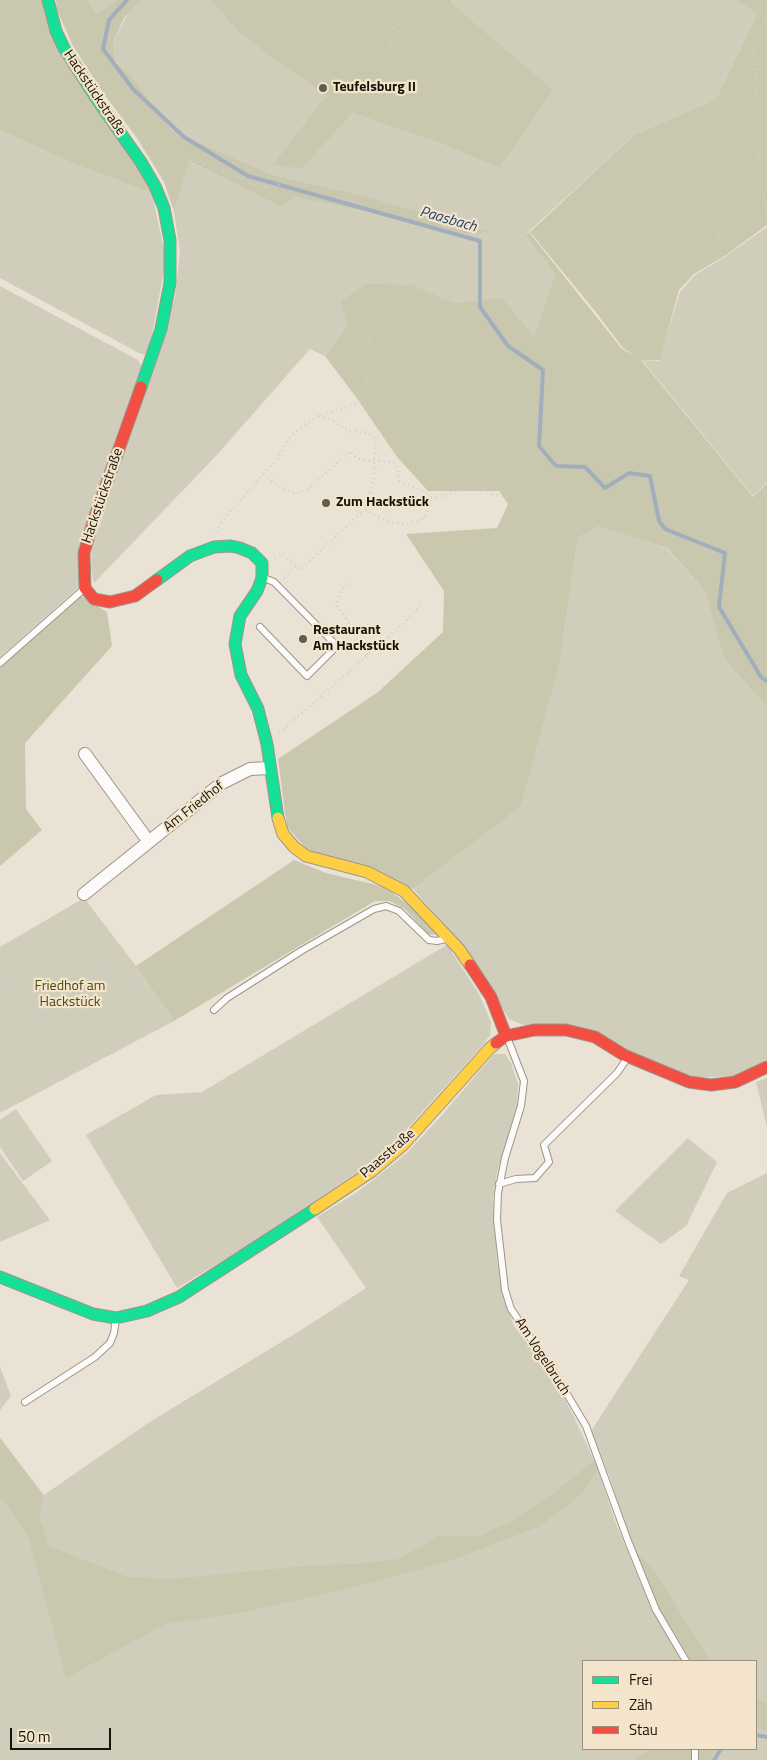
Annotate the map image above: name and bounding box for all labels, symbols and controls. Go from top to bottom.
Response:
street label: Hackstückstraße [59,47,129,139]
place label: Teufelsburg II [333,80,416,96]
marker: Teufelsburg II [317,82,329,94]
water label: Paasbach [418,203,478,237]
street label: Hackstückstraße [79,446,127,546]
place label: Zum Hackstück [336,495,429,511]
marker: Zum Hackstück [320,497,332,509]
place label: Restaurant Am Hackstück [313,623,399,656]
marker: Restaurant Am Hackstück [297,633,309,645]
street label: Am Friedhof [160,778,228,836]
park label: Friedhof am Hackstück [35,979,105,1012]
street label: Paasstraße [357,1126,419,1182]
street label: Am Vogelbruch [511,1315,573,1399]
legend [582,1660,757,1750]
text: Frei [629,1668,652,1691]
text: Zäh [629,1693,653,1716]
scale bar [12,1718,114,1750]
text: Stau [629,1718,658,1741]
text: 50 m [18,1725,51,1748]

